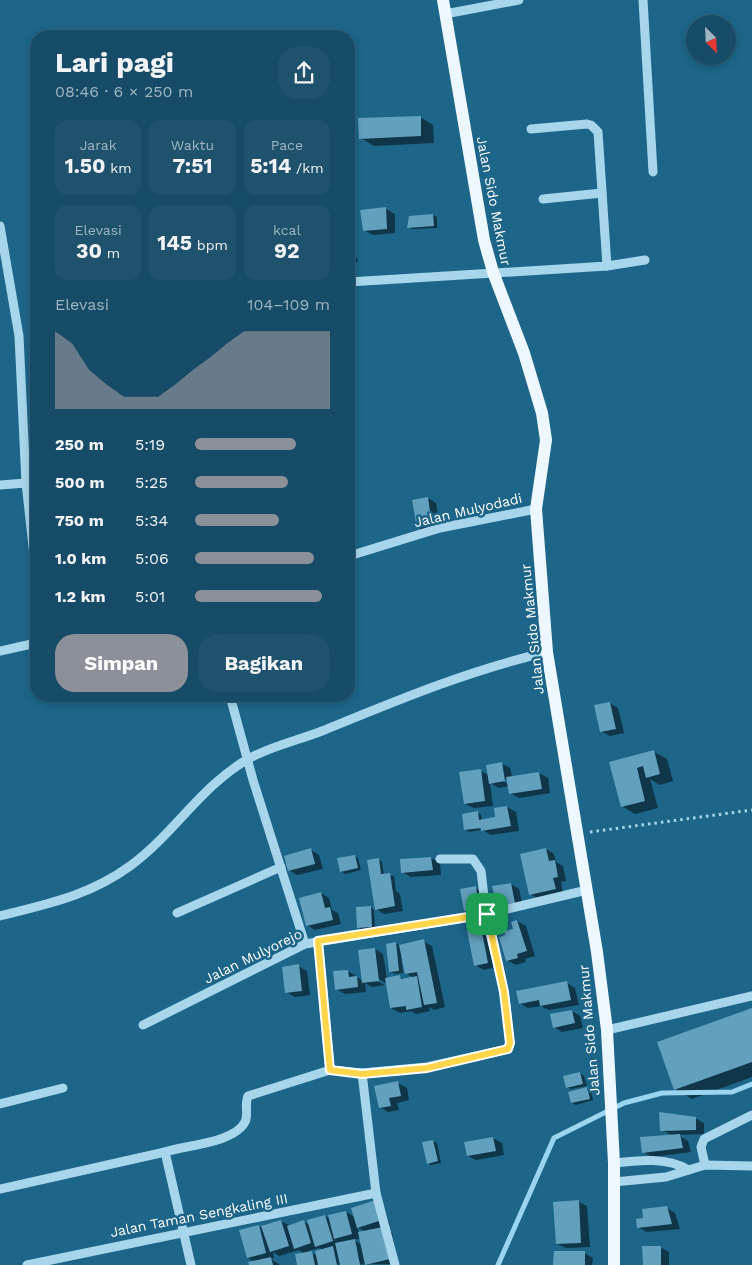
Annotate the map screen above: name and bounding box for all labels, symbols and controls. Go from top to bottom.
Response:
north arrow [686,15,736,65]
map controls [686,15,736,65]
text: Lari pagi [55,46,174,79]
button: share [278,47,330,99]
text: 08:46 · 6 × 250 m [55,82,193,101]
street label: Jalan Sido Makmur [474,135,514,267]
text: Jarak [80,137,117,153]
text: Waktu [171,137,214,153]
text: Pace [271,137,303,153]
text: 1.50 [65,153,106,178]
text: 7:51 [172,153,213,178]
text: 5:14 [250,153,291,178]
text: km [106,160,132,176]
text: /km [291,160,324,176]
text: Elevasi [75,222,122,238]
text: kcal [273,222,301,238]
text: 145 [157,230,192,255]
text: bpm [192,237,228,253]
text: 30 [76,238,102,263]
text: 92 [274,238,300,263]
text: m [102,245,120,261]
text: Elevasi [55,295,109,314]
text: 104–109 m [247,295,330,314]
text: 250 m [55,435,104,454]
text: 5:19 [135,435,165,454]
text: 500 m [55,473,105,492]
text: 5:25 [135,473,168,492]
street label: Jalan Mulyodadi [412,490,524,530]
text: 750 m [55,511,104,530]
text: 5:34 [135,511,168,530]
text: 1.0 km [55,549,106,568]
text: 5:06 [135,549,169,568]
street label: Jalan Sido Makmur [517,563,547,695]
text: 1.2 km [55,587,106,606]
text: 5:01 [135,587,165,606]
button: Simpan [55,634,188,692]
button: Bagikan [198,634,330,692]
pin [466,893,508,935]
icon: arrive [473,900,501,928]
street label: Jalan Mulyorejo [201,925,305,987]
street label: Jalan Sido Makmur [575,964,603,1096]
street label: Jalan Taman Sengkaling III [109,1190,289,1240]

